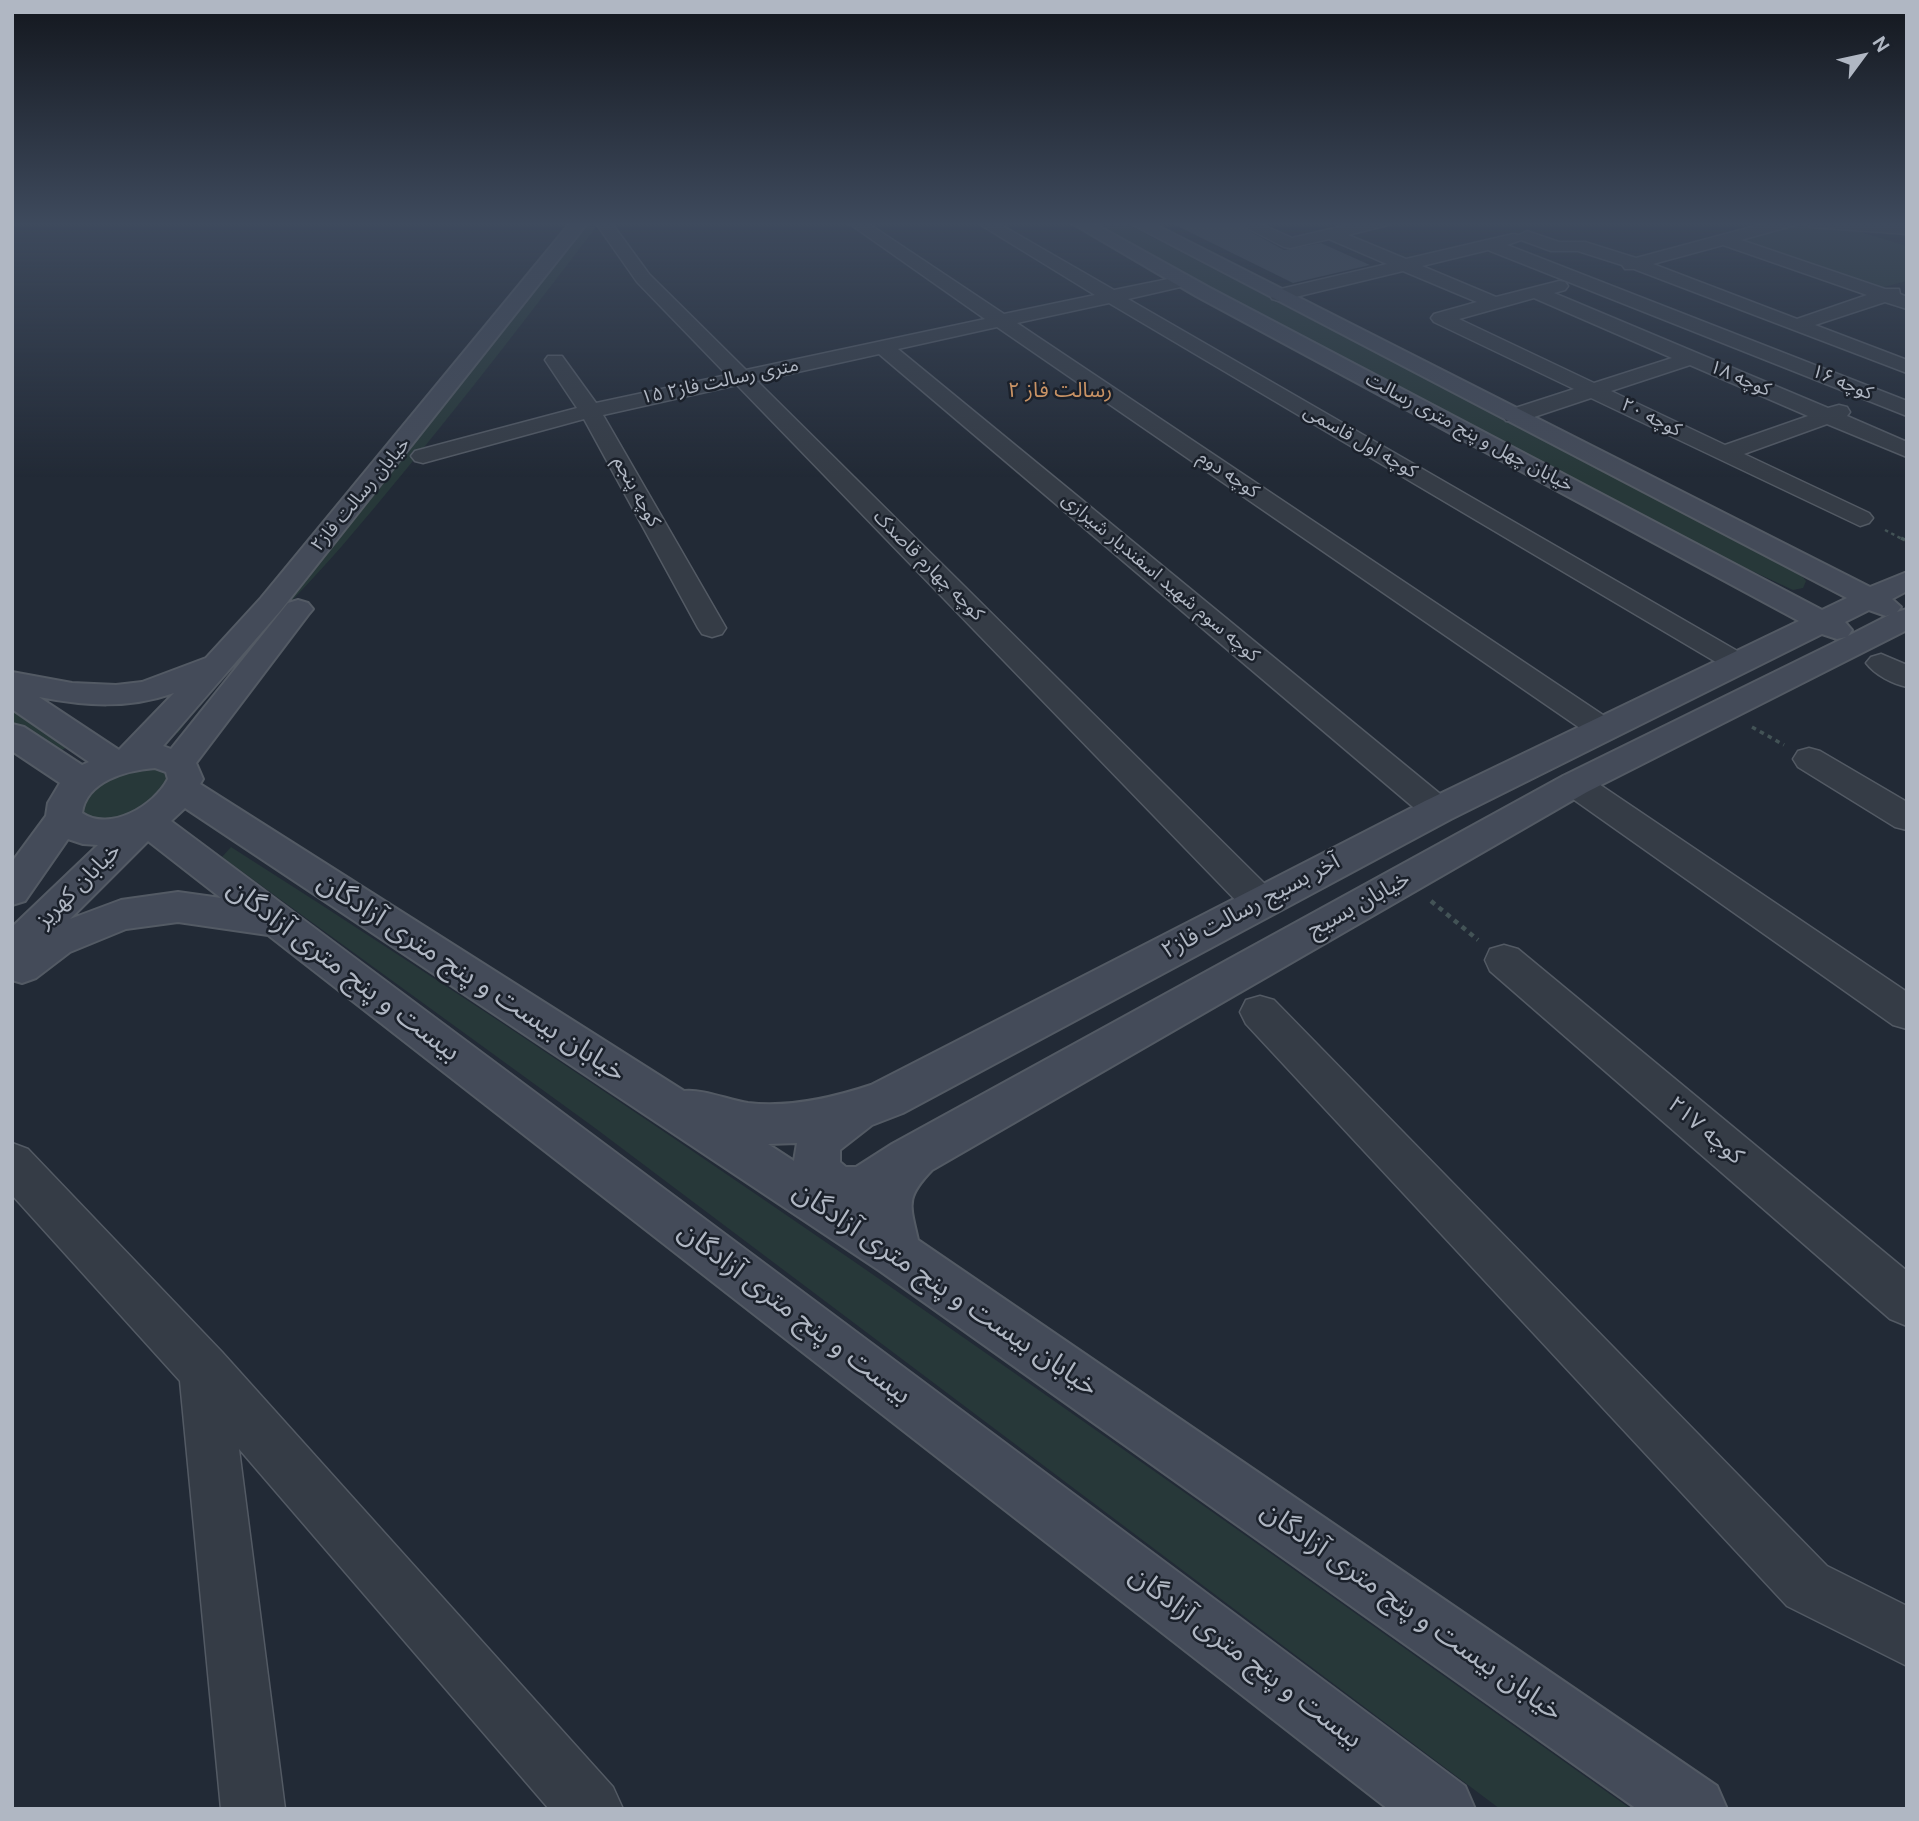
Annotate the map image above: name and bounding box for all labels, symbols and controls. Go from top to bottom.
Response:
north arrow [1828,21,1898,91]
text: N [1867,32,1895,57]
street label: ۱۵ متری رسالت فاز۲ [639,354,801,410]
street label: ۱۸ کوچه [1706,356,1774,402]
street label: ۱۶ کوچه [1808,360,1876,406]
street label: خیابان چهل و پنج متری رسالت [1361,368,1577,498]
district label: رسالت فاز ۲ [1008,378,1112,404]
street label: ۲۰ کوچه [1617,394,1685,442]
street label: کوچه اول قاسمی [1299,400,1421,484]
street label: خیابان رسالت فاز۲ [307,433,415,557]
street label: کوچه دوم [1193,446,1263,504]
street label: کوچه پنجم [607,453,665,531]
street label: کوچه سوم شهید اسفندیار شیرازی [1057,489,1263,667]
street label: کوچه چهارم قاصدک [868,506,988,626]
street label: خیابان کهریز [31,838,127,934]
street label: آخر بسیج رسالت فاز۲ [1157,848,1345,966]
street label: خیابان بیست و پنج متری آزادگان [311,866,631,1090]
street label: خیابان بسیج [1303,866,1415,944]
street label: بیست و پنج متری آزادگان [220,872,466,1070]
street label: کوچه ۲۱۷ [1661,1091,1749,1171]
street label: خیابان بیست و پنج متری آزادگان [786,1175,1104,1405]
street label: بیست و پنج متری آزادگان [671,1215,917,1413]
street label: خیابان بیست و پنج متری آزادگان [1254,1495,1568,1729]
street label: بیست و پنج متری آزادگان [1122,1559,1368,1757]

